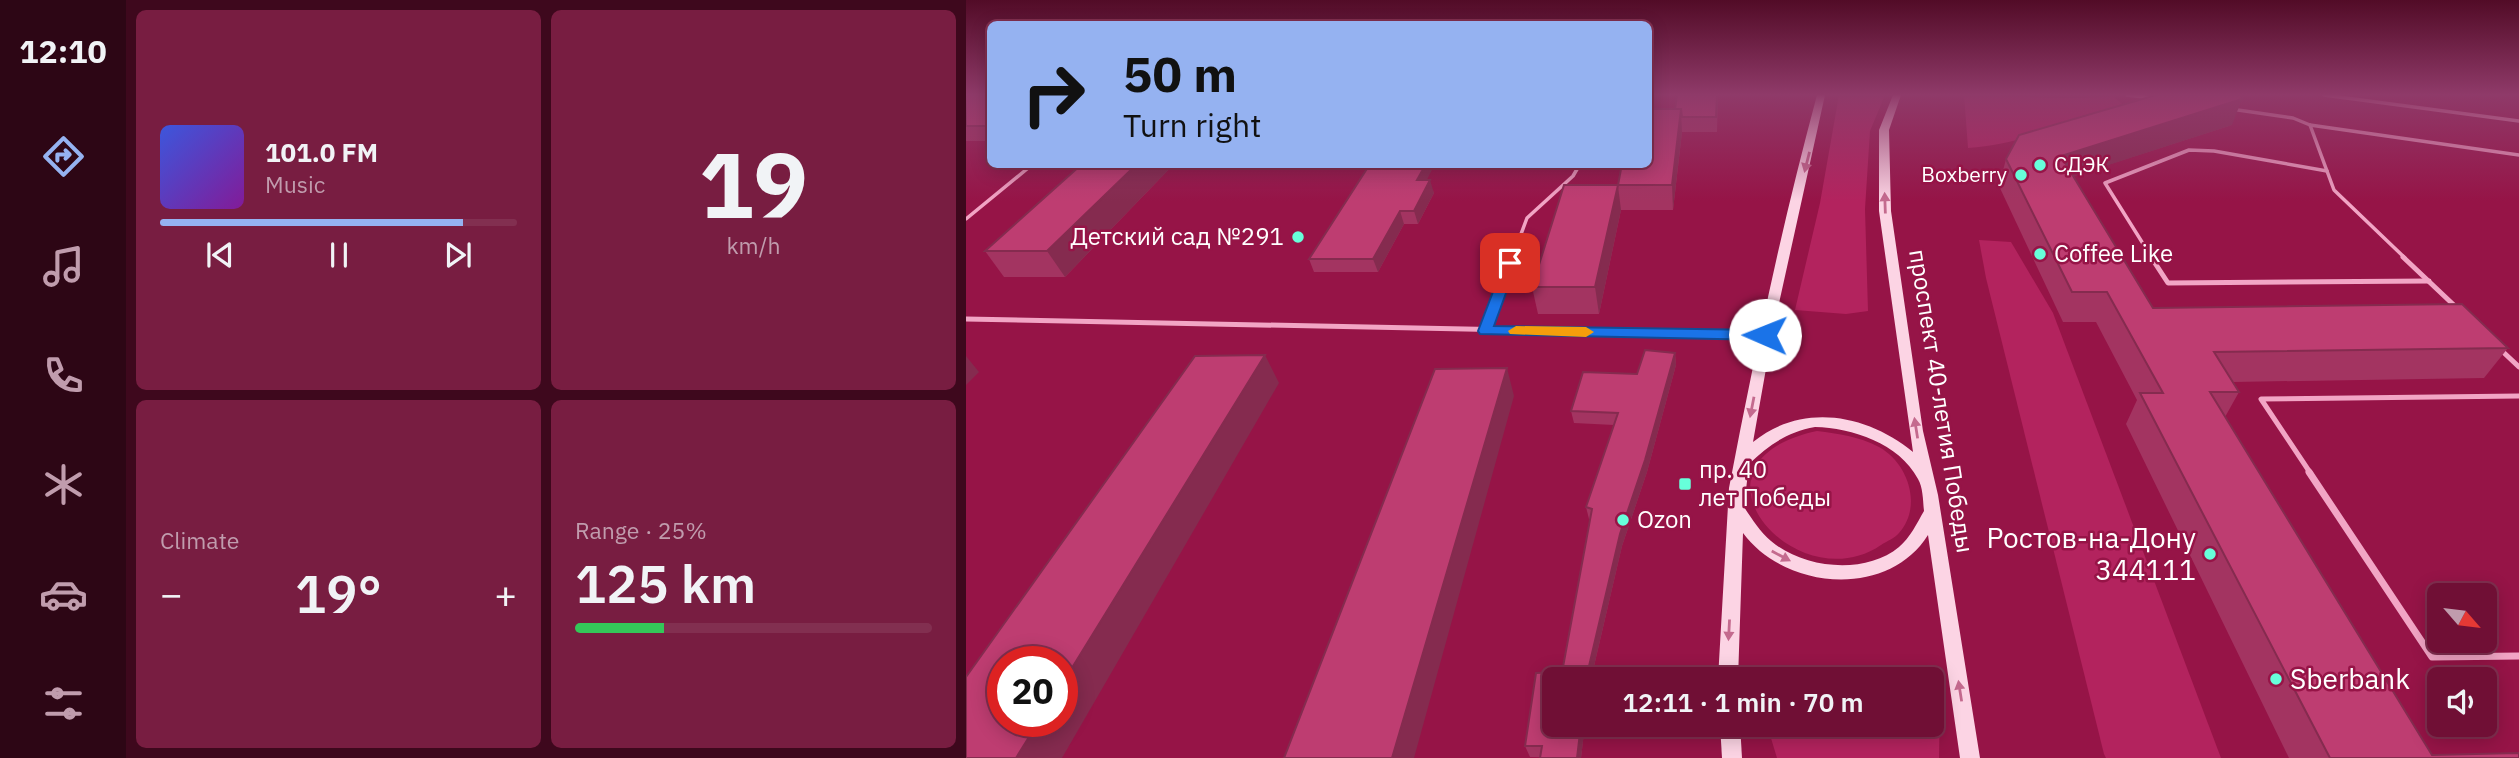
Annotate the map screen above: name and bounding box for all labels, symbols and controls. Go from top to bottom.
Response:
text: 12:10 [19,30,107,72]
text: 50 m [1123,42,1237,105]
icon: right [1008,49,1099,140]
text: Turn right [1123,104,1261,146]
text: 19 [699,125,808,243]
icon: directions [39,132,88,181]
text: 101.0 FM [265,135,378,169]
place label: СДЭК [2054,150,2109,178]
one-way arrow [1802,151,1813,173]
marker: СДЭК [2032,157,2048,173]
place label: Boxberry [1921,160,2008,188]
marker: Boxberry [2013,167,2029,183]
text: Music [265,169,325,199]
one-way arrow [1880,192,1891,214]
place label: Детский сад №291 [1070,220,1284,252]
marker: Детский сад №291 [1290,229,1306,245]
text: km/h [726,230,781,260]
pin [1480,233,1540,293]
icon: previous [201,236,239,274]
icon: pause [320,236,358,274]
icon: next [439,236,477,274]
place label: Coffee Like [2054,237,2173,269]
icon: music [39,242,88,291]
icon: arrive [1491,244,1529,282]
marker: Coffee Like [2032,246,2048,262]
street label: проспект 40-летия Победы [1902,247,1982,555]
position arrow [1728,298,1802,372]
icon: phone [39,351,88,400]
one-way arrow [1746,396,1757,418]
one-way arrow [1910,417,1921,439]
place label: пр. 40 лет Победы [1699,453,1831,513]
icon: climate [39,460,88,509]
marker: пр. 40 лет Победы [1677,476,1693,492]
place label: Ozon [1637,503,1692,535]
marker: Ozon [1615,512,1631,528]
text: Range · 25% [575,515,707,545]
place label: Ростов-на-Дону 344111 [1987,519,2196,588]
text: Climate [160,525,239,555]
marker: Ростов-на-Дону 344111 [2202,546,2218,562]
text: 125 km [575,550,756,617]
one-way arrow [1772,550,1791,562]
text: 19° [295,560,382,627]
text: − [160,569,183,618]
text: + [494,569,517,618]
icon: car [39,570,88,619]
north arrow [2427,583,2497,653]
map controls [2427,583,2497,737]
one-way arrow [1723,619,1734,641]
speed limit sign: 20 [987,646,1078,737]
place label: Sberbank [2290,660,2410,697]
button: sound [2427,667,2497,737]
marker: Sberbank [2268,671,2284,687]
icon: filters [39,679,88,728]
one-way arrow [1954,679,1965,701]
text: 12:11 · 1 min · 70 m [1622,685,1864,719]

